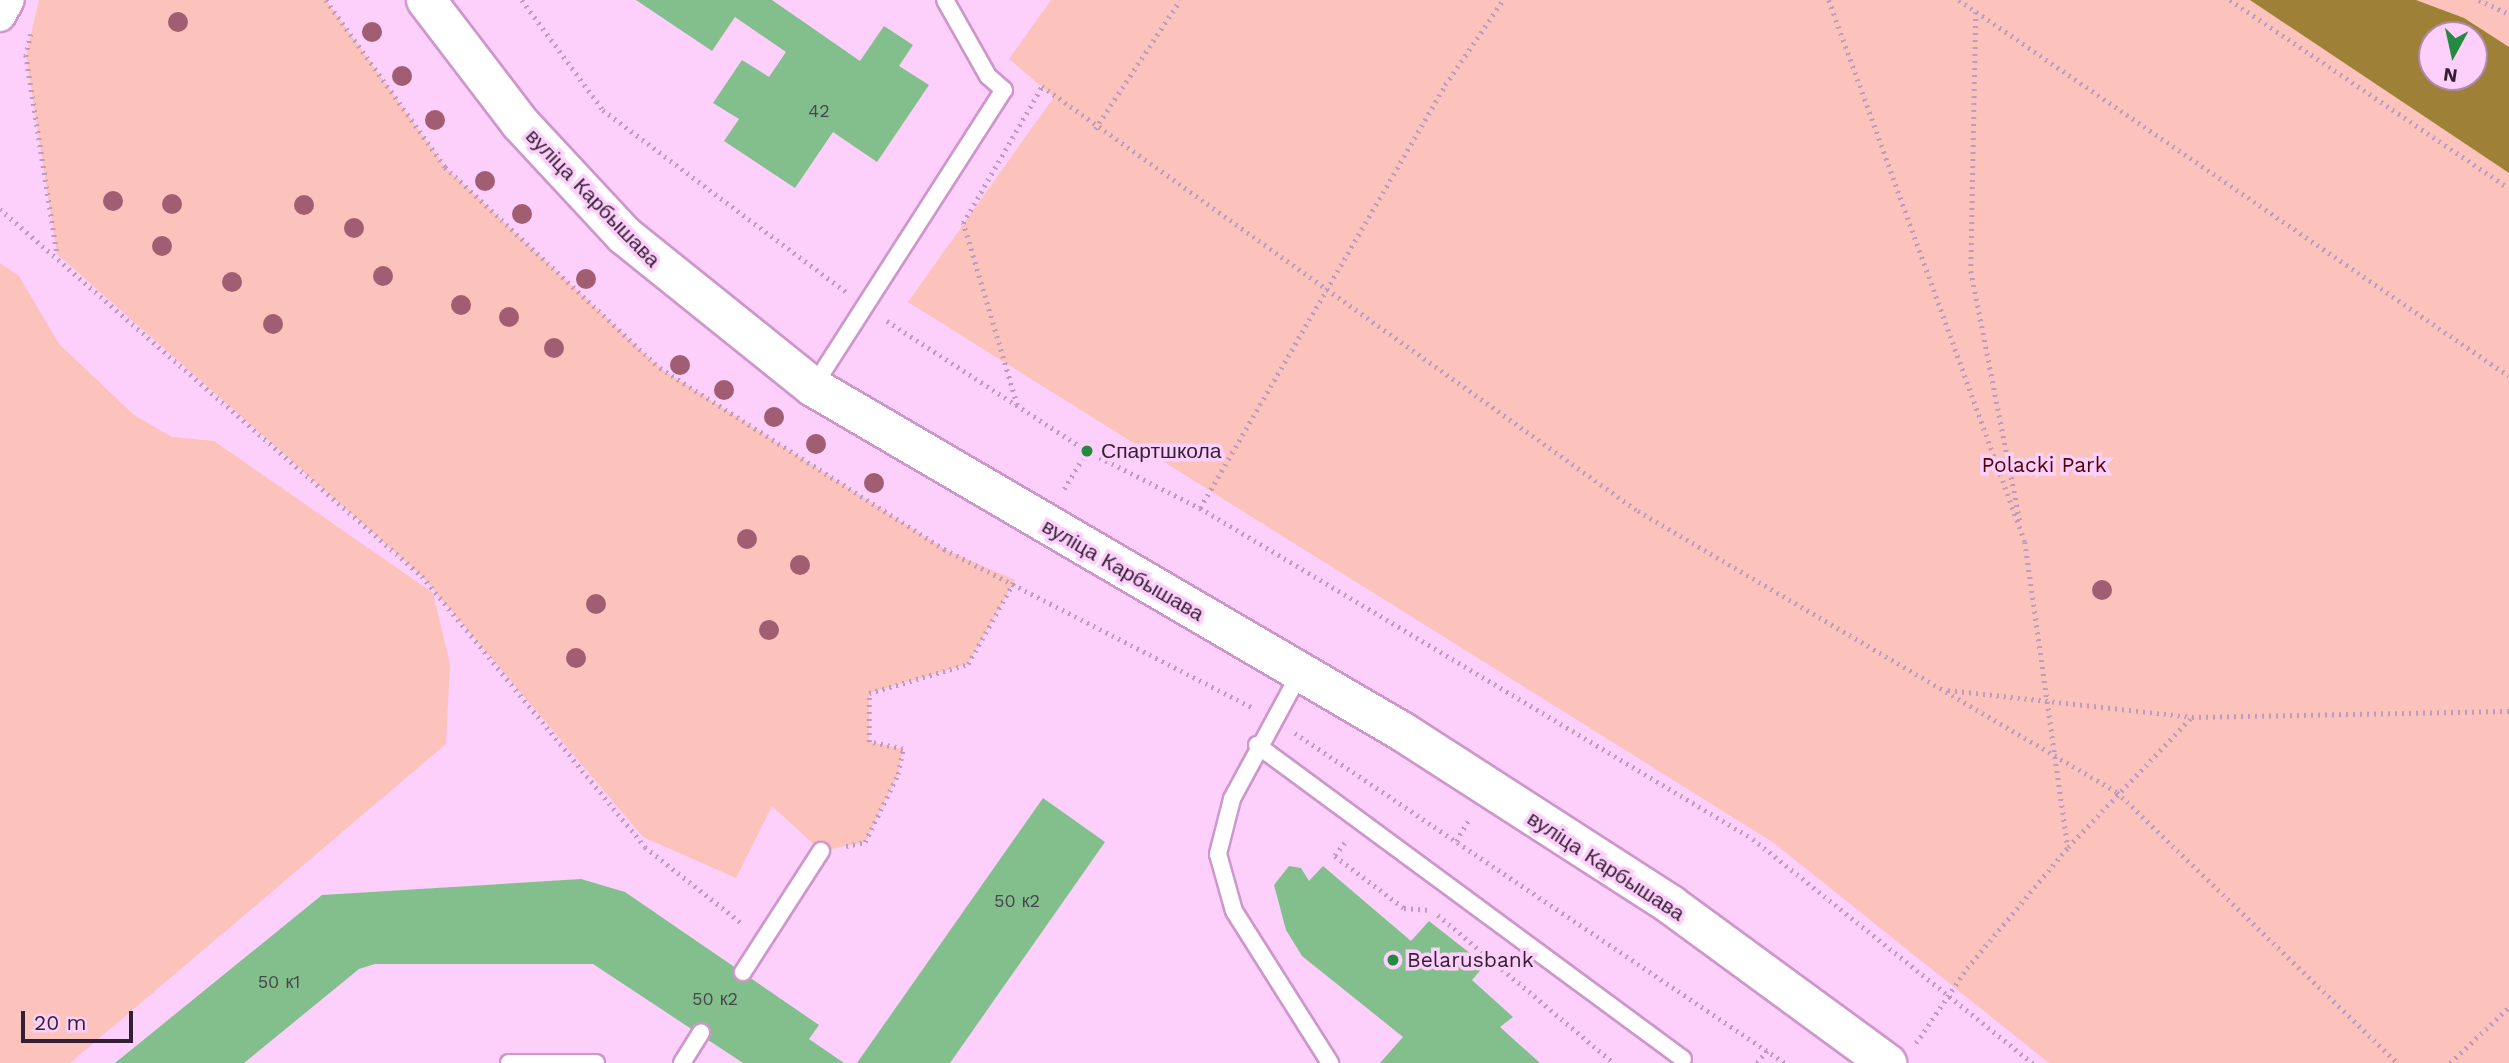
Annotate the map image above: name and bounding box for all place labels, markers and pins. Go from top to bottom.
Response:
place label: Спартшкола [1101,438,1221,464]
marker: Спартшкола [1079,443,1095,459]
place label: Belarusbank [1407,947,1534,973]
marker: Belarusbank [1385,952,1401,968]

